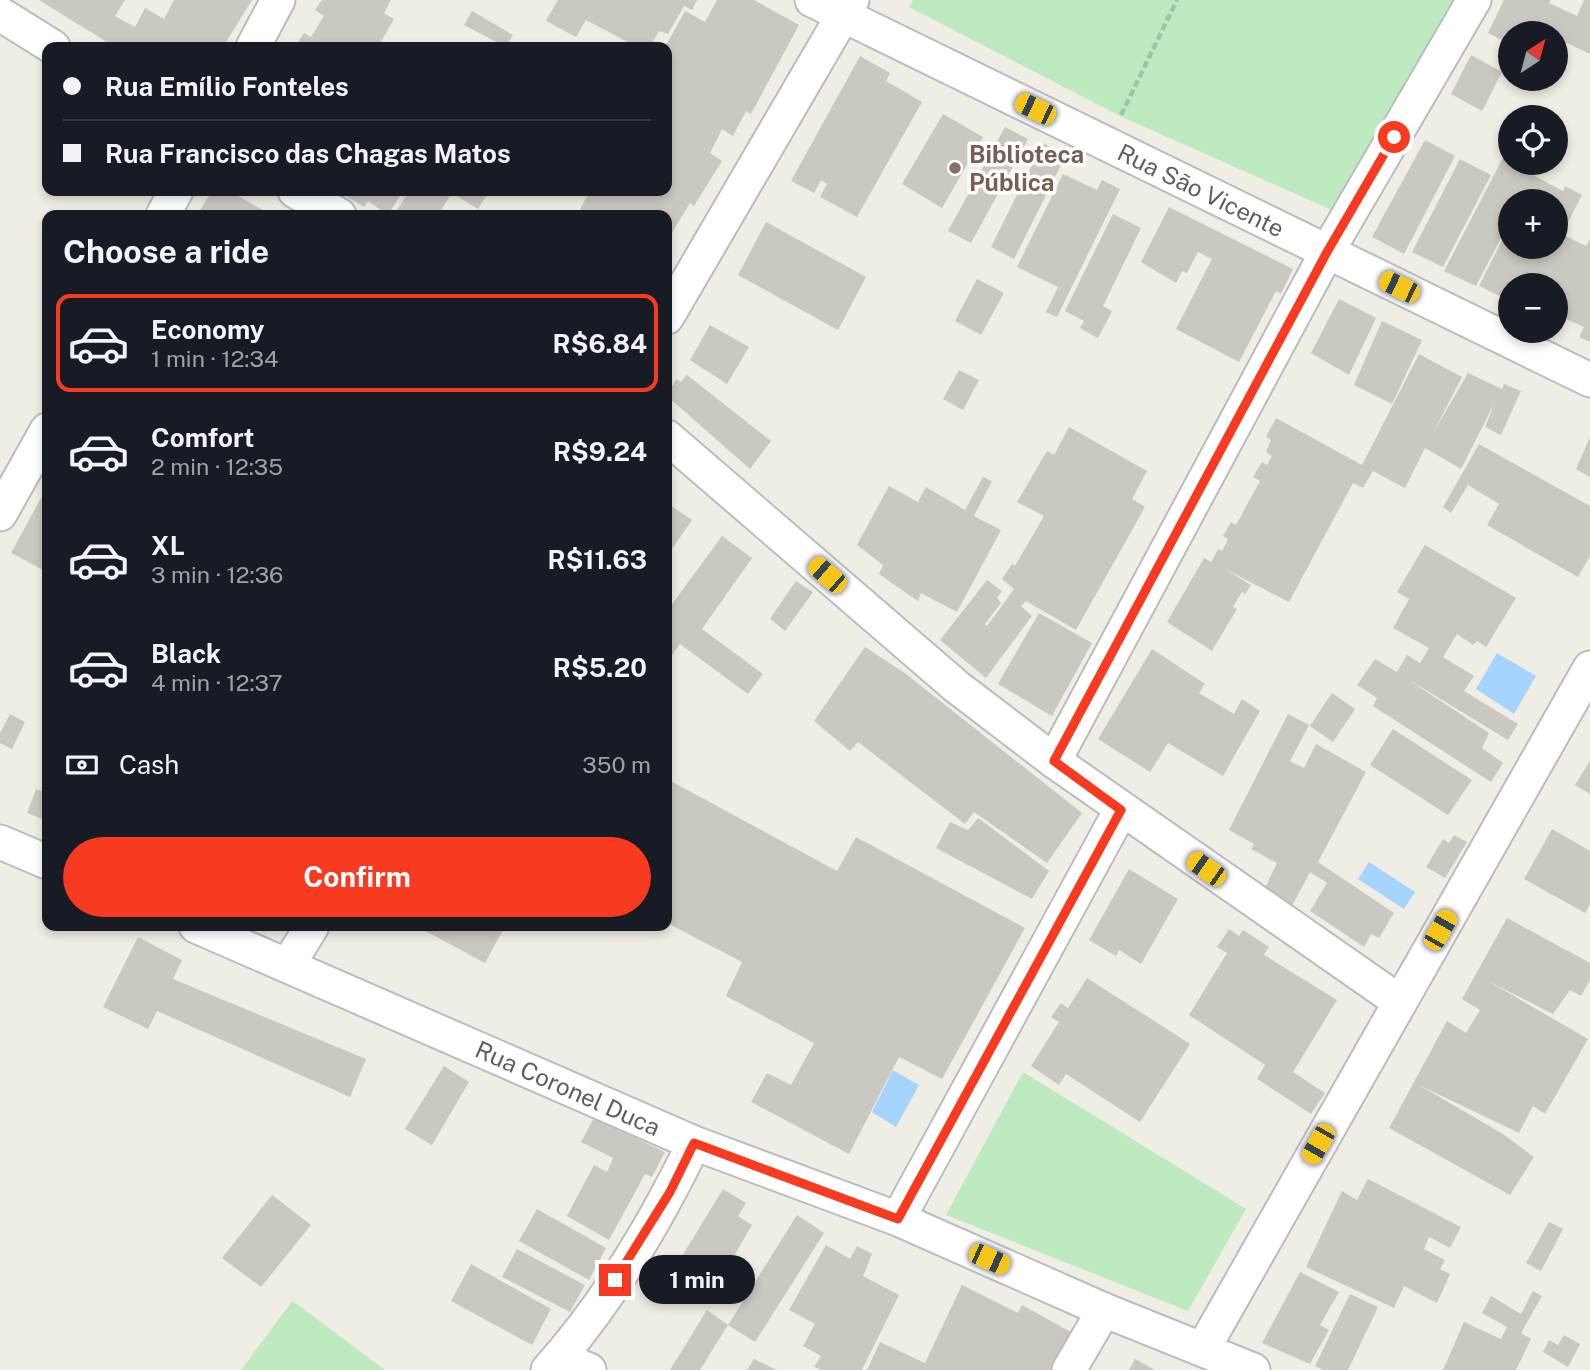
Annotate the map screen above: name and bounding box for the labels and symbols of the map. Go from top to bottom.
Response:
north arrow [1498,21,1568,91]
car [1012,90,1059,128]
route start [1378,121,1410,153]
street label: Rua São Vicente [1113,138,1289,242]
place label: Biblioteca Pública [969,140,1084,196]
marker: Biblioteca Pública [947,160,963,176]
car [1376,268,1423,306]
car [805,553,850,597]
car [1183,848,1230,890]
car [1421,907,1460,953]
street label: Rua Coronel Duca [471,1035,665,1141]
car [1299,1121,1338,1167]
car [966,1241,1013,1277]
callout: 1 min [640,1256,755,1304]
route end [599,1264,631,1296]

